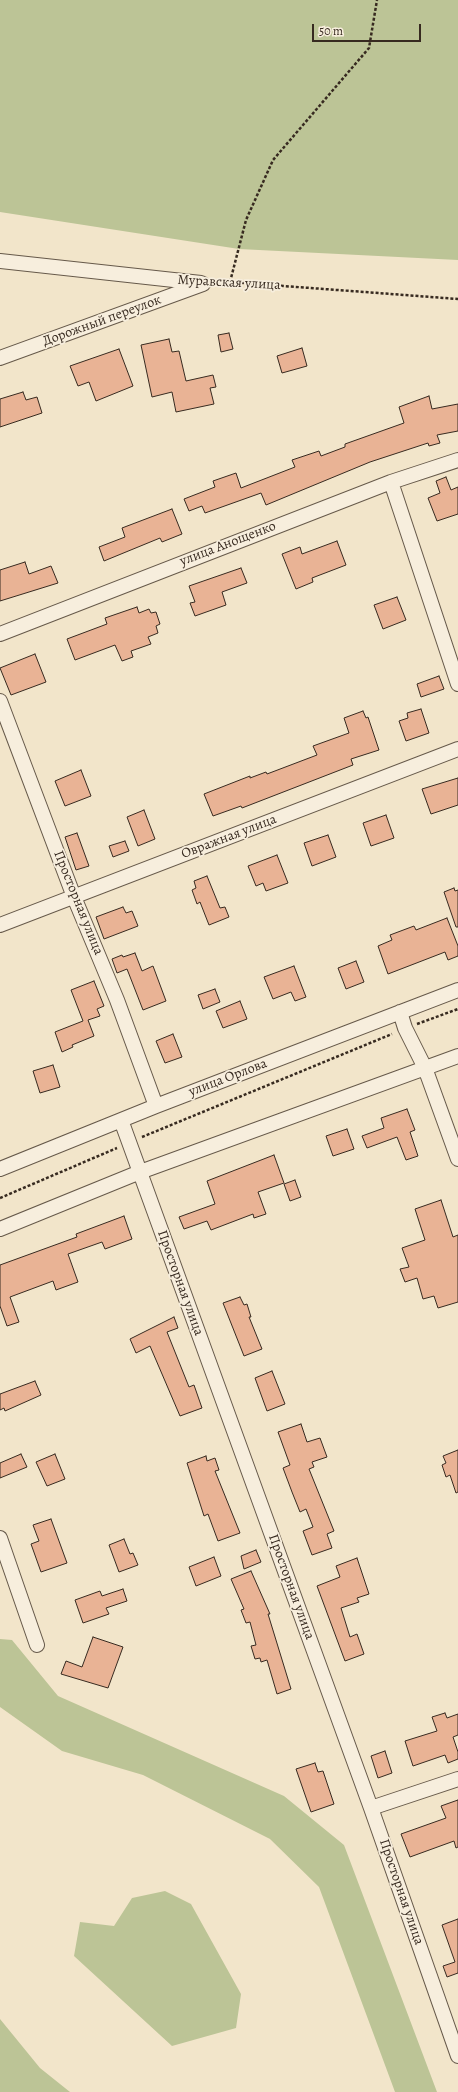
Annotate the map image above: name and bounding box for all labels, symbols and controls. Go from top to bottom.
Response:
scale bar [314,16,423,42]
text: 50 m [319,23,343,39]
street label: Муравская улица [177,272,281,294]
street label: Дорожный переулок [40,292,164,350]
street label: улица Анощенко [177,518,279,570]
street label: Овражная улица [179,811,279,863]
street label: Просторная улица [49,848,107,958]
street label: улица Орлова [186,1055,270,1101]
street label: Просторная улица [153,1228,207,1338]
street label: Просторная улица [264,1532,318,1642]
street label: Просторная улица [375,1837,427,1947]

